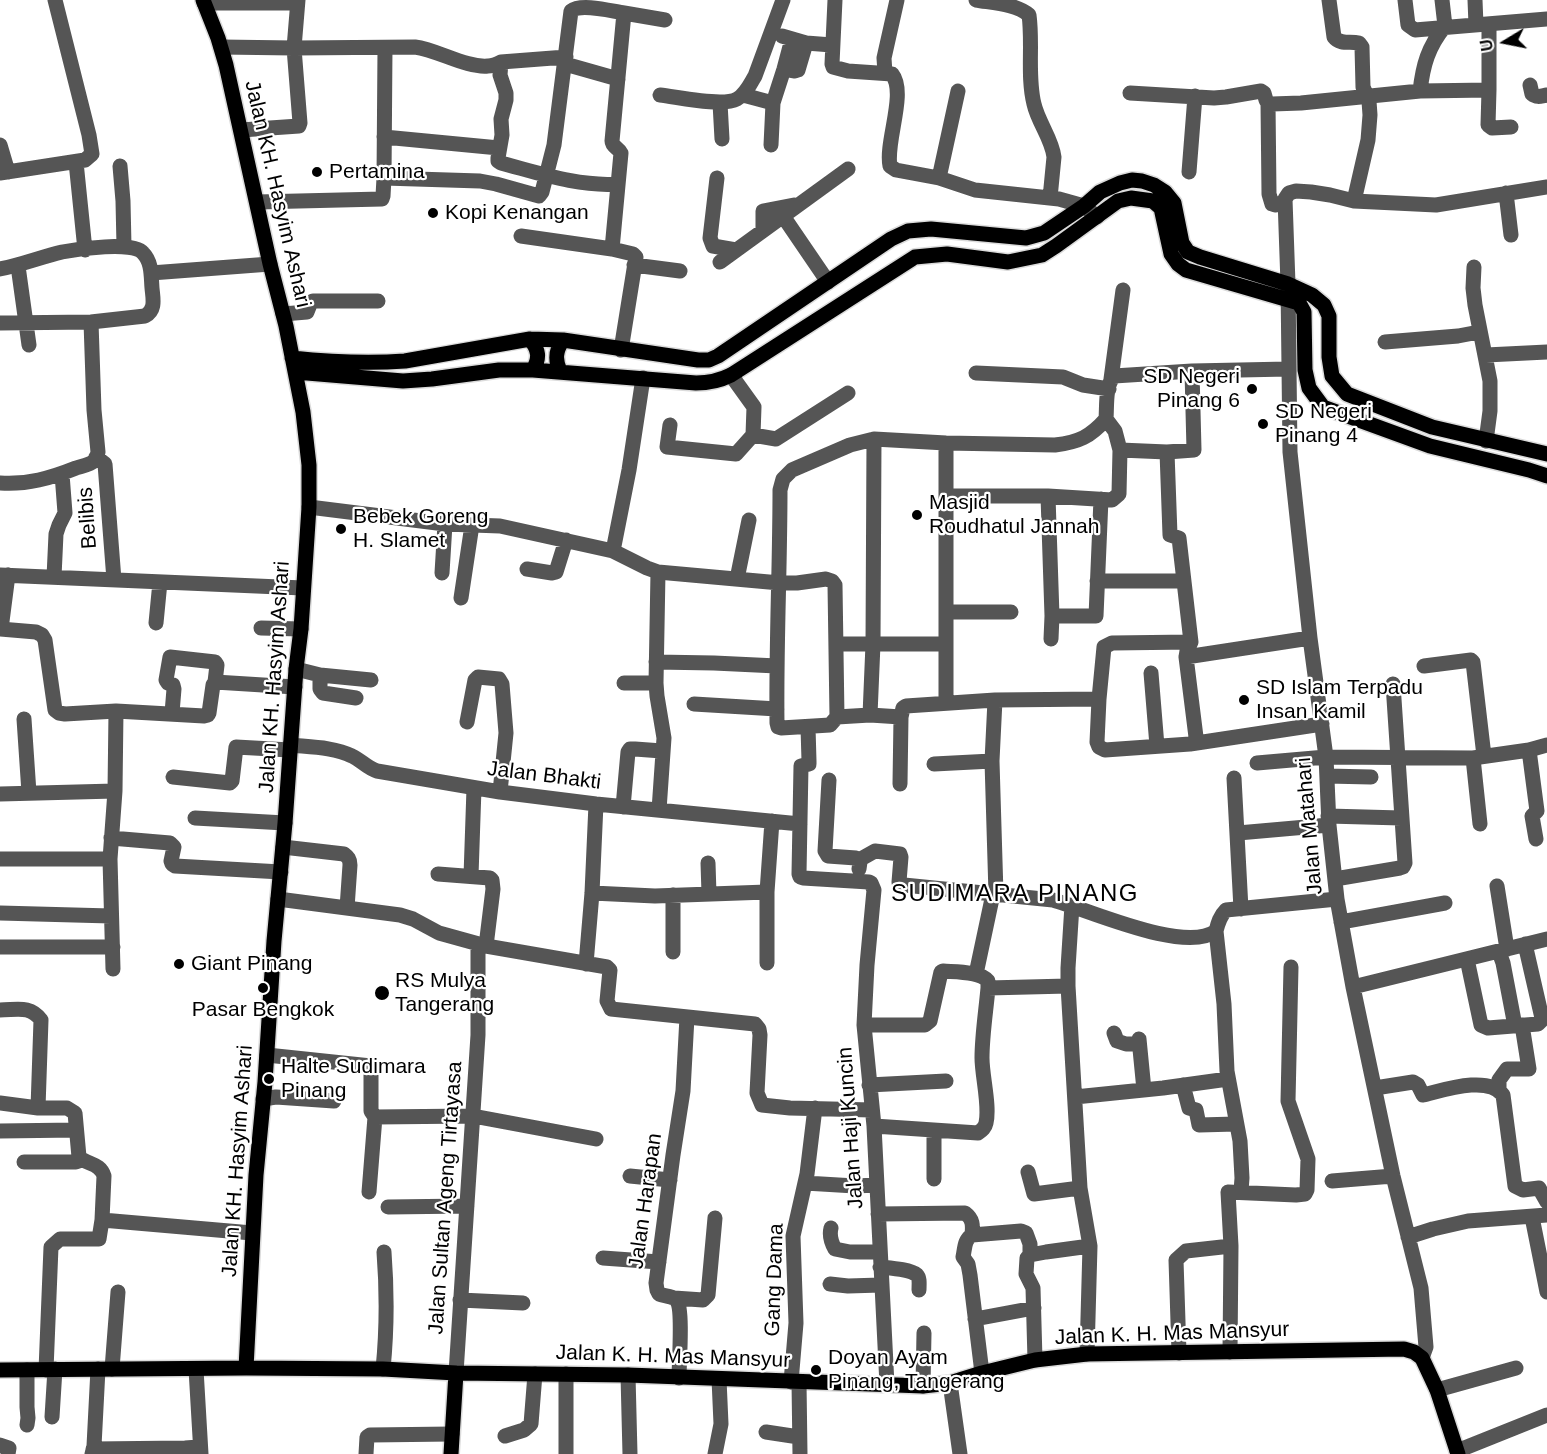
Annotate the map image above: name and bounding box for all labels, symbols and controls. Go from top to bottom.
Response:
north arrow [1475,12,1535,72]
text: U [1477,38,1496,52]
street label: Jalan KH. Hasyim Ashari [239,78,315,310]
place label: Pertamina [329,159,425,185]
marker: Pertamina [310,165,324,179]
place label: Kopi Kenangan [445,200,589,226]
marker: Kopi Kenangan [426,206,440,220]
place label: SD Negeri Pinang 6 [1143,364,1240,414]
marker: SD Negeri Pinang 6 [1245,382,1259,396]
place label: SD Negeri Pinang 4 [1275,399,1372,449]
marker: SD Negeri Pinang 4 [1256,417,1270,431]
street label: Belibis [73,486,103,550]
place label: Masjid Roudhatul Jannah [929,490,1099,540]
place label: Bebek Goreng H. Slamet [353,504,488,554]
marker: Masjid Roudhatul Jannah [910,508,924,522]
marker: Bebek Goreng H. Slamet [334,522,348,536]
street label: Jalan KH. Hasyim Ashari [254,560,296,794]
place label: SD Islam Terpadu Insan Kamil [1256,675,1423,725]
marker: SD Islam Terpadu Insan Kamil [1237,693,1251,707]
street label: Jalan Matahari [1291,756,1329,896]
street label: Jalan Bhakti [486,757,602,795]
district label: SUDIMARA PINANG [891,880,1139,908]
place label: Giant Pinang [191,951,312,977]
marker: Giant Pinang [172,957,186,971]
place label: RS Mulya Tangerang [395,968,494,1018]
marker: Pasar Bengkok [256,981,270,995]
marker: RS Mulya Tangerang [373,984,391,1002]
place label: Pasar Bengkok [192,997,334,1023]
street label: Jalan KH. Hasyim Ashari [217,1044,259,1278]
street label: Jalan Haji Kuncin [833,1046,869,1210]
place label: Halte Sudimara Pinang [281,1054,426,1104]
street label: Jalan Sultan Ageng Tirtayasa [424,1061,468,1335]
marker: Halte Sudimara Pinang [262,1072,276,1086]
street label: Jalan Harapan [624,1132,668,1270]
street label: Gang Dama [760,1223,790,1337]
street label: Jalan K. H. Mas Mansyur [1054,1317,1290,1351]
street label: Jalan K. H. Mas Mansyur [555,1340,791,1374]
place label: Doyan Ayam Pinang, Tangerang [828,1345,1004,1395]
marker: Doyan Ayam Pinang, Tangerang [809,1363,823,1377]

